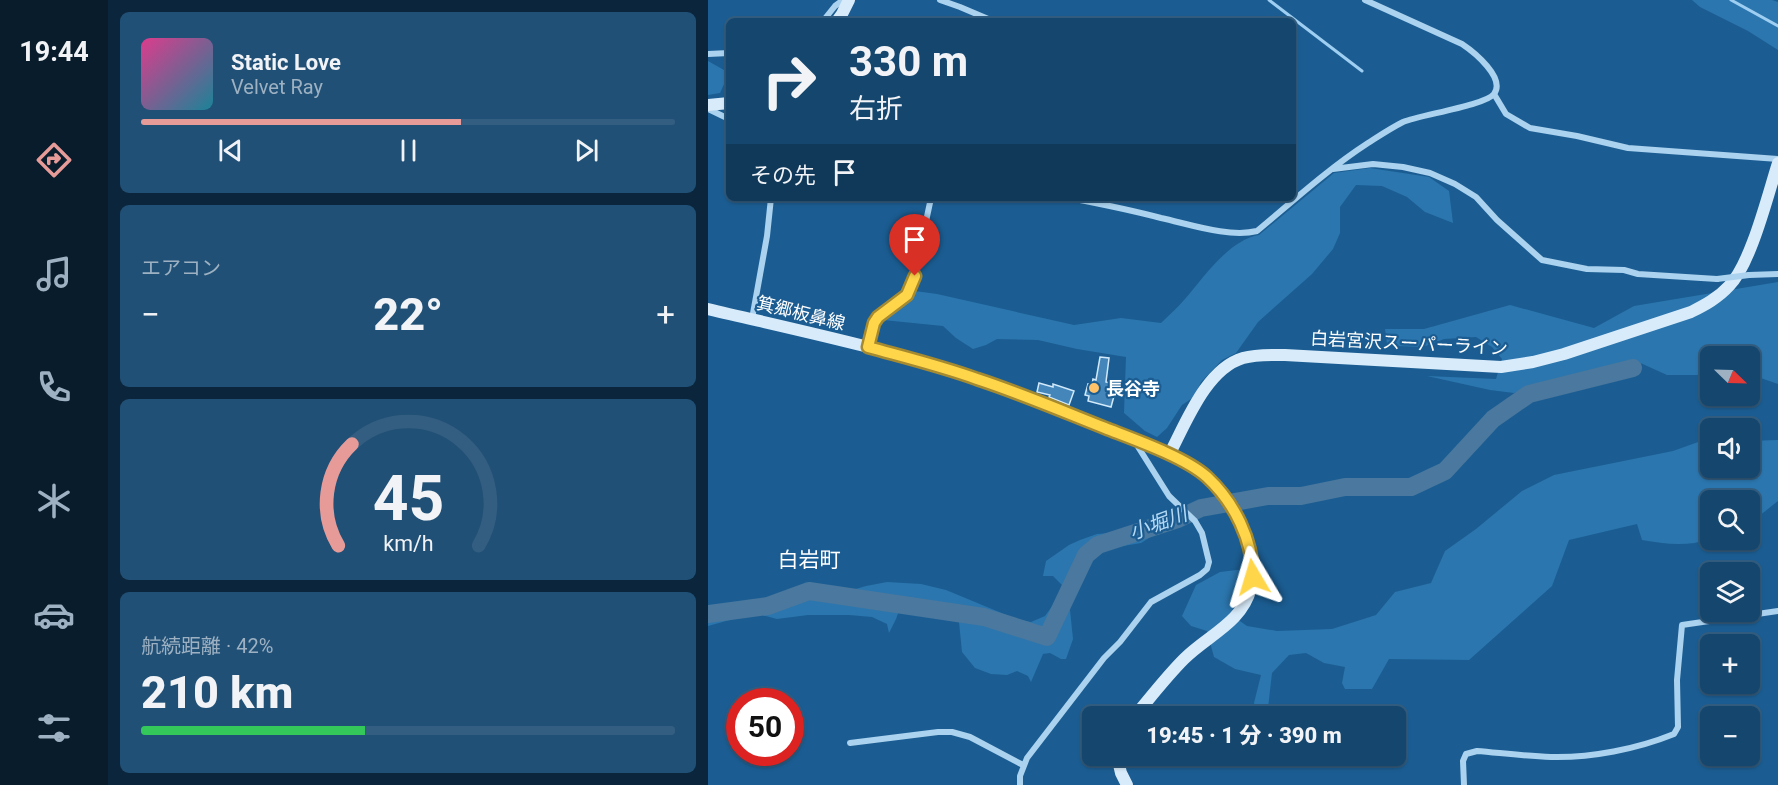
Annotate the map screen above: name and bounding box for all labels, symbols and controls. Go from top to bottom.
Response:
text: 19:44 [19,36,89,68]
text: 330 m [849,37,968,86]
icon: right [750,42,828,120]
text: Static Love [231,50,341,75]
text: Velvet Ray [231,75,323,99]
text: 右折 [849,93,903,125]
icon: previous [214,134,247,167]
icon: pause [392,134,425,167]
icon: next [570,134,603,167]
icon: directions [33,139,75,181]
icon: arrive [828,156,861,189]
text: その先 [750,163,816,188]
pin [889,214,940,276]
icon: arrive [898,223,931,256]
icon: music [33,253,75,295]
text: エアコン [141,256,221,280]
text: 22° [373,288,443,341]
street label: 箕郷板鼻線 [755,292,847,334]
text: − [141,295,160,334]
text: + [656,295,675,334]
street label: 白岩宮沢スーパーライン [1310,327,1508,359]
north arrow [1700,346,1760,406]
map controls [1700,346,1760,766]
icon: phone [33,366,75,408]
place label: 長谷寺 [1106,378,1160,399]
marker: 長谷寺 [1087,381,1101,395]
button: sound [1700,418,1760,478]
text: 45 [372,462,444,535]
icon: climate [33,480,75,522]
button: search [1700,490,1760,550]
water label: 小堀川 [1126,501,1192,545]
text: km/h [383,532,433,557]
position arrow [1221,545,1285,609]
district label: 白岩町 [778,548,841,572]
button: layers [1700,562,1760,622]
icon: car [33,594,75,636]
text: 航続距離 · 42% [141,634,273,658]
button: + [1700,634,1760,694]
text: 210 km [141,666,293,719]
speed limit sign: 50 [726,688,804,766]
button: − [1700,706,1760,766]
icon: filters [33,707,75,749]
text: 19:45 · 1 分 · 390 m [1146,723,1342,748]

